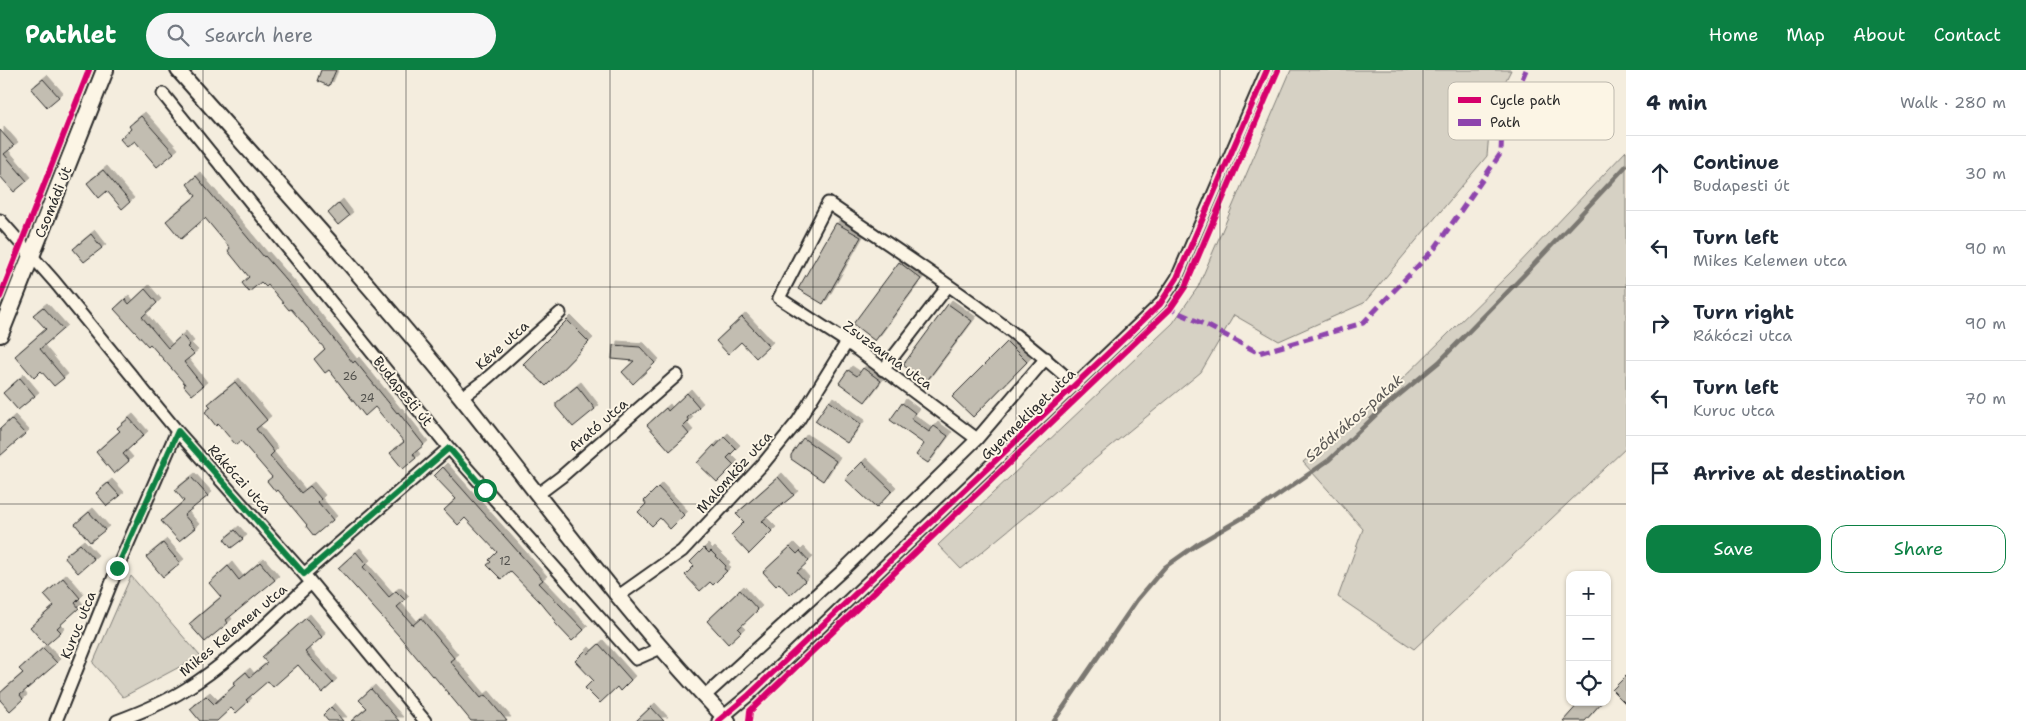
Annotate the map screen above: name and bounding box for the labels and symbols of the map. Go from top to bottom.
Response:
legend [1448,82,1614,140]
text: Cycle path [1490,91,1561,109]
text: Path [1490,113,1521,131]
street label: Csomádi út [30,164,76,240]
street label: Kéve utca [472,316,533,374]
street label: Zsuzsanna utca [840,317,936,394]
street label: Budapesti út [369,352,437,430]
street label: Gyermekliget utca [977,364,1079,464]
house number: 26 [343,369,357,384]
water label: Sződrákos-patak [1301,370,1408,466]
house number: 24 [360,391,375,406]
street label: Arató utca [565,394,631,456]
street label: Malomköz utca [692,427,776,517]
street label: Rákóczi utca [204,441,276,517]
route start [474,479,497,502]
house number: 12 [499,554,511,569]
route end [106,557,129,580]
street label: Mikes Kelemen utca [176,580,291,680]
street label: Kuruc utca [56,588,100,662]

